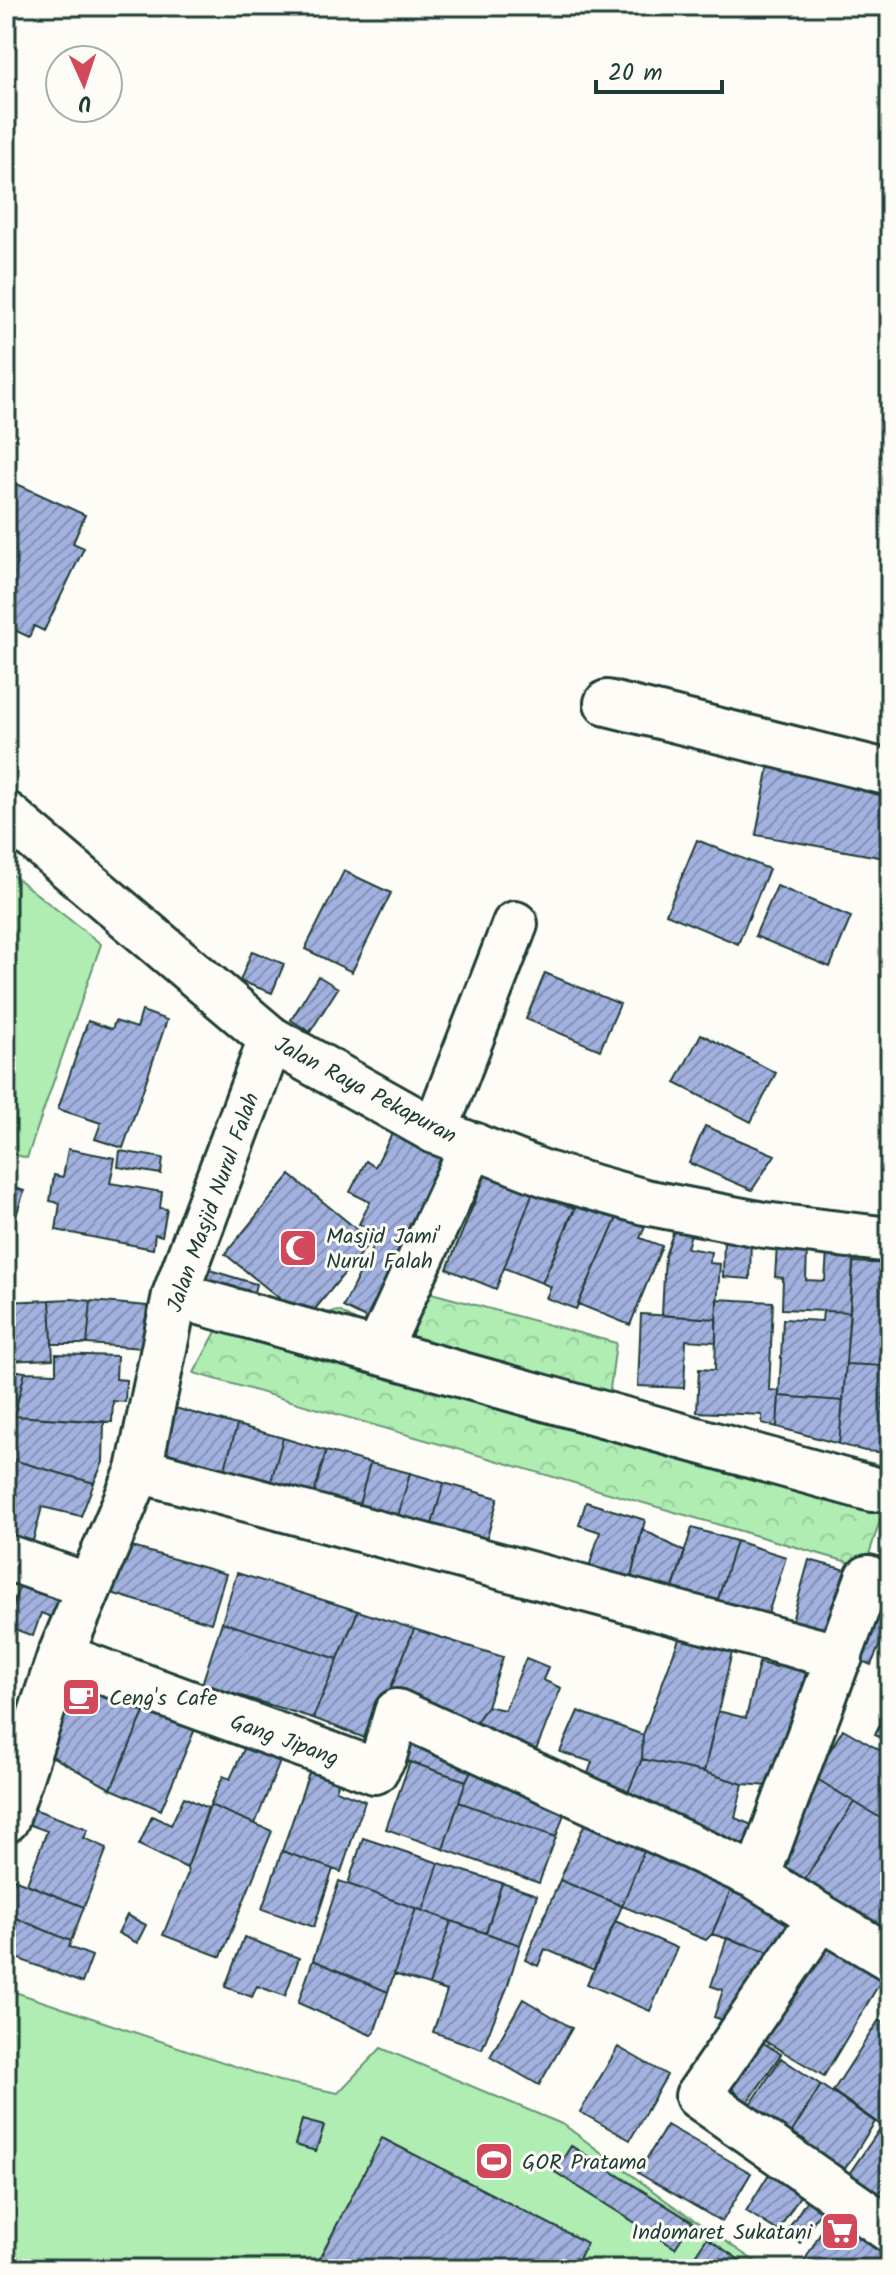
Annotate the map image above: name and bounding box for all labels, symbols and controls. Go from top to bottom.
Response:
north arrow [44,44,124,124]
scale bar [596,44,722,94]
text: 20 m [608,54,663,93]
text: U [77,84,92,119]
street label: Jalan Raya Pekapuran [267,1028,462,1154]
street label: Jalan Masjid Nurul Falah [158,1088,270,1318]
place label: Masjid Jami' Nurul Falah [326,1220,441,1280]
mosque icon: Masjid Jami' Nurul Falah [277,1227,319,1269]
cafe icon: Ceng's Cafe [60,1676,102,1718]
place label: Ceng's Cafe [109,1682,217,1717]
street label: Gang Jipang [225,1706,343,1777]
sports icon: GOR Pratama [473,2140,515,2182]
place label: GOR Pratama [522,2146,647,2181]
supermarket icon: Indomaret Sukatani [819,2210,861,2252]
place label: Indomaret Sukatani [631,2216,813,2251]

